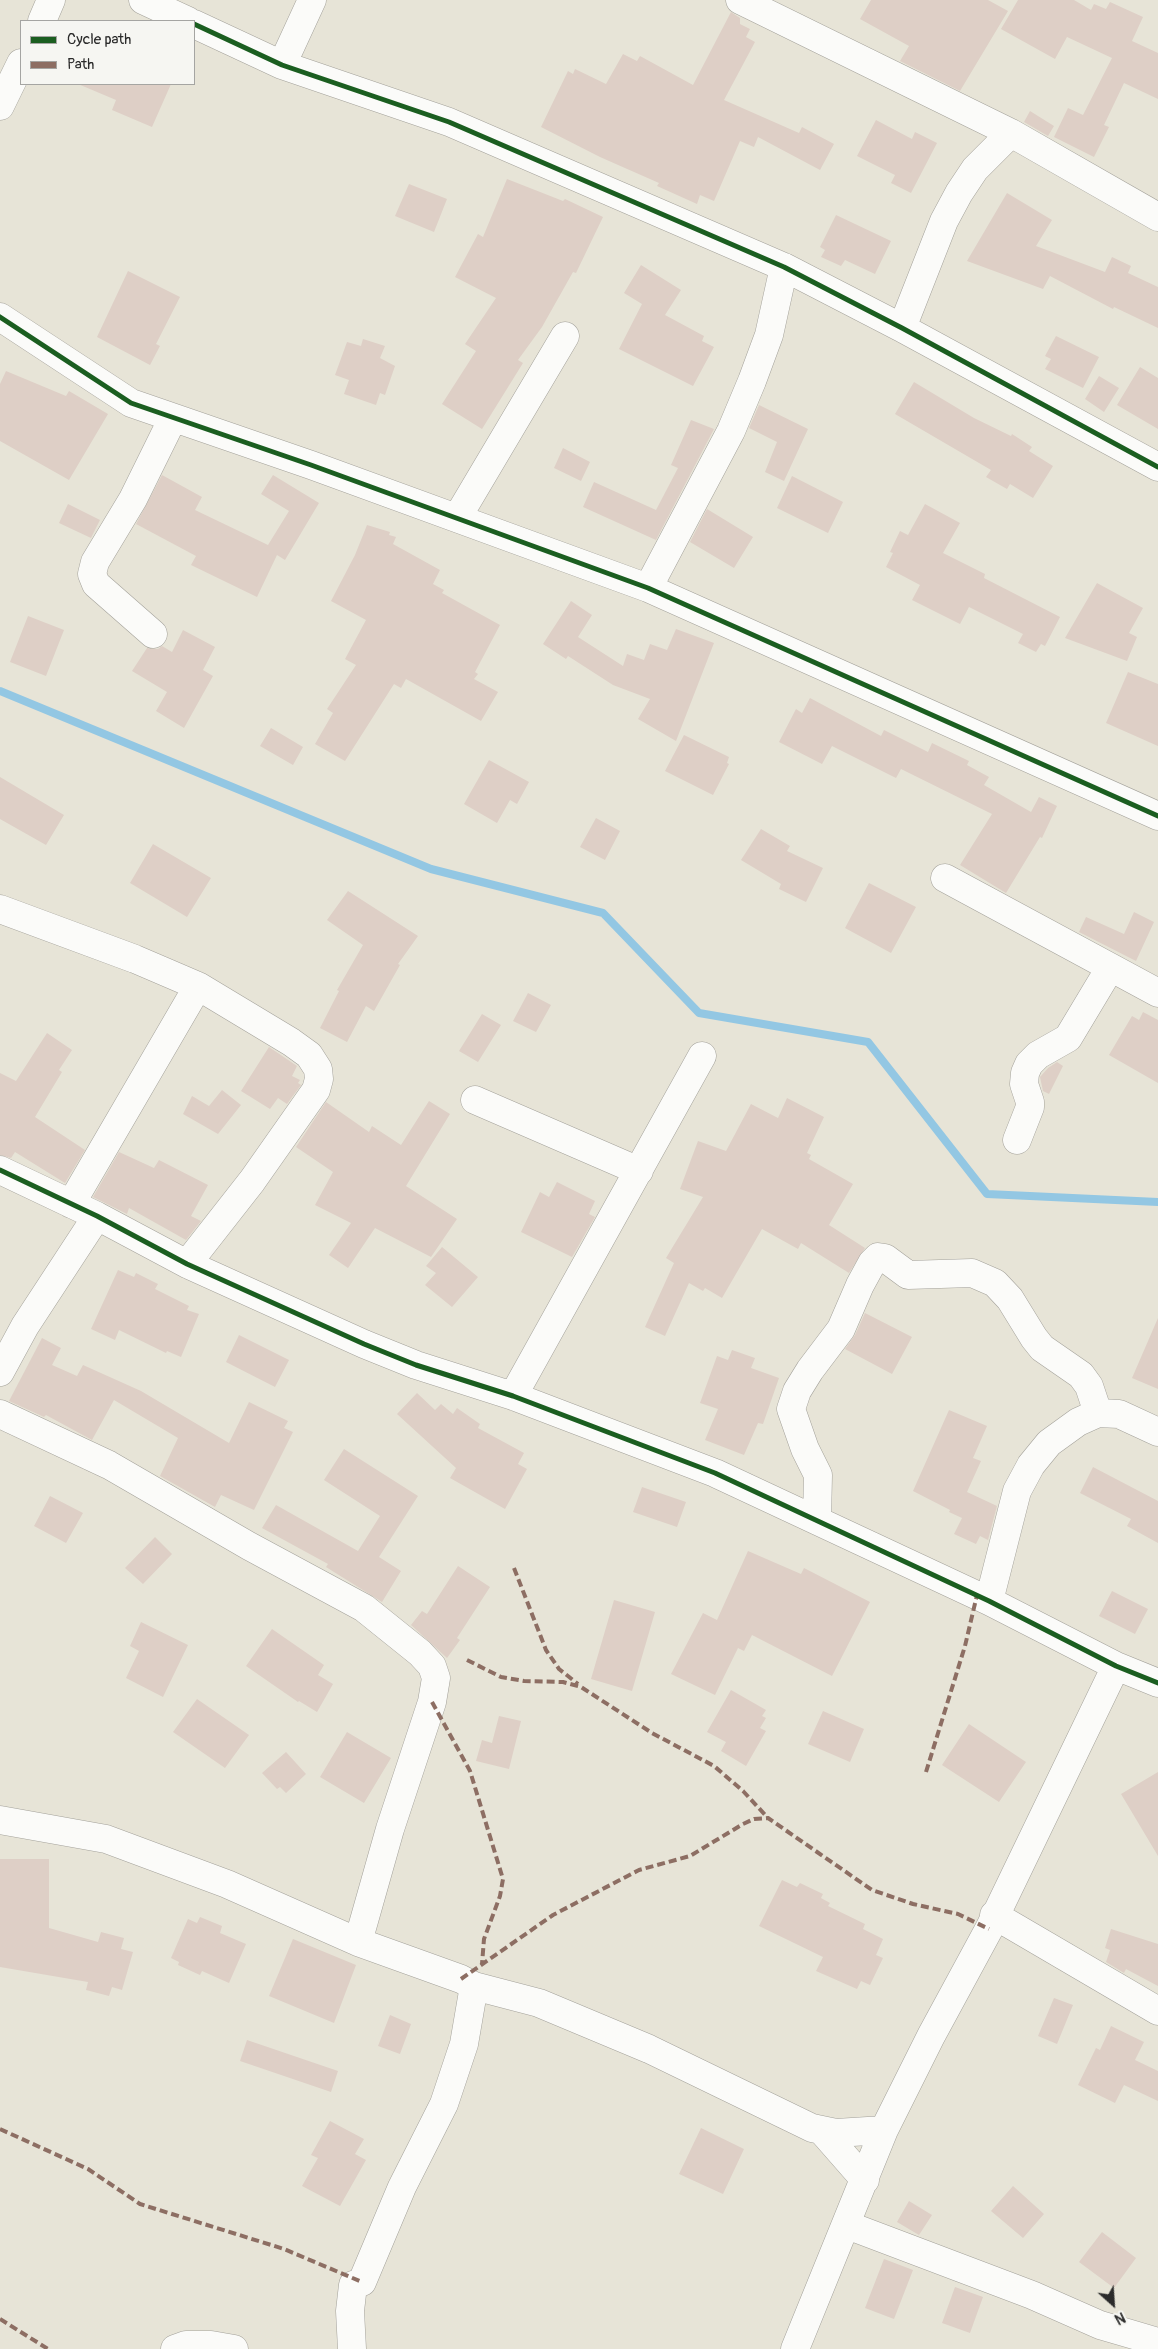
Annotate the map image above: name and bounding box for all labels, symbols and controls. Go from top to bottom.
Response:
legend [20,20,195,85]
text: Cycle path [67,30,131,49]
text: Path [67,55,94,74]
north arrow [1088,2279,1138,2329]
text: N [1112,2308,1128,2328]

